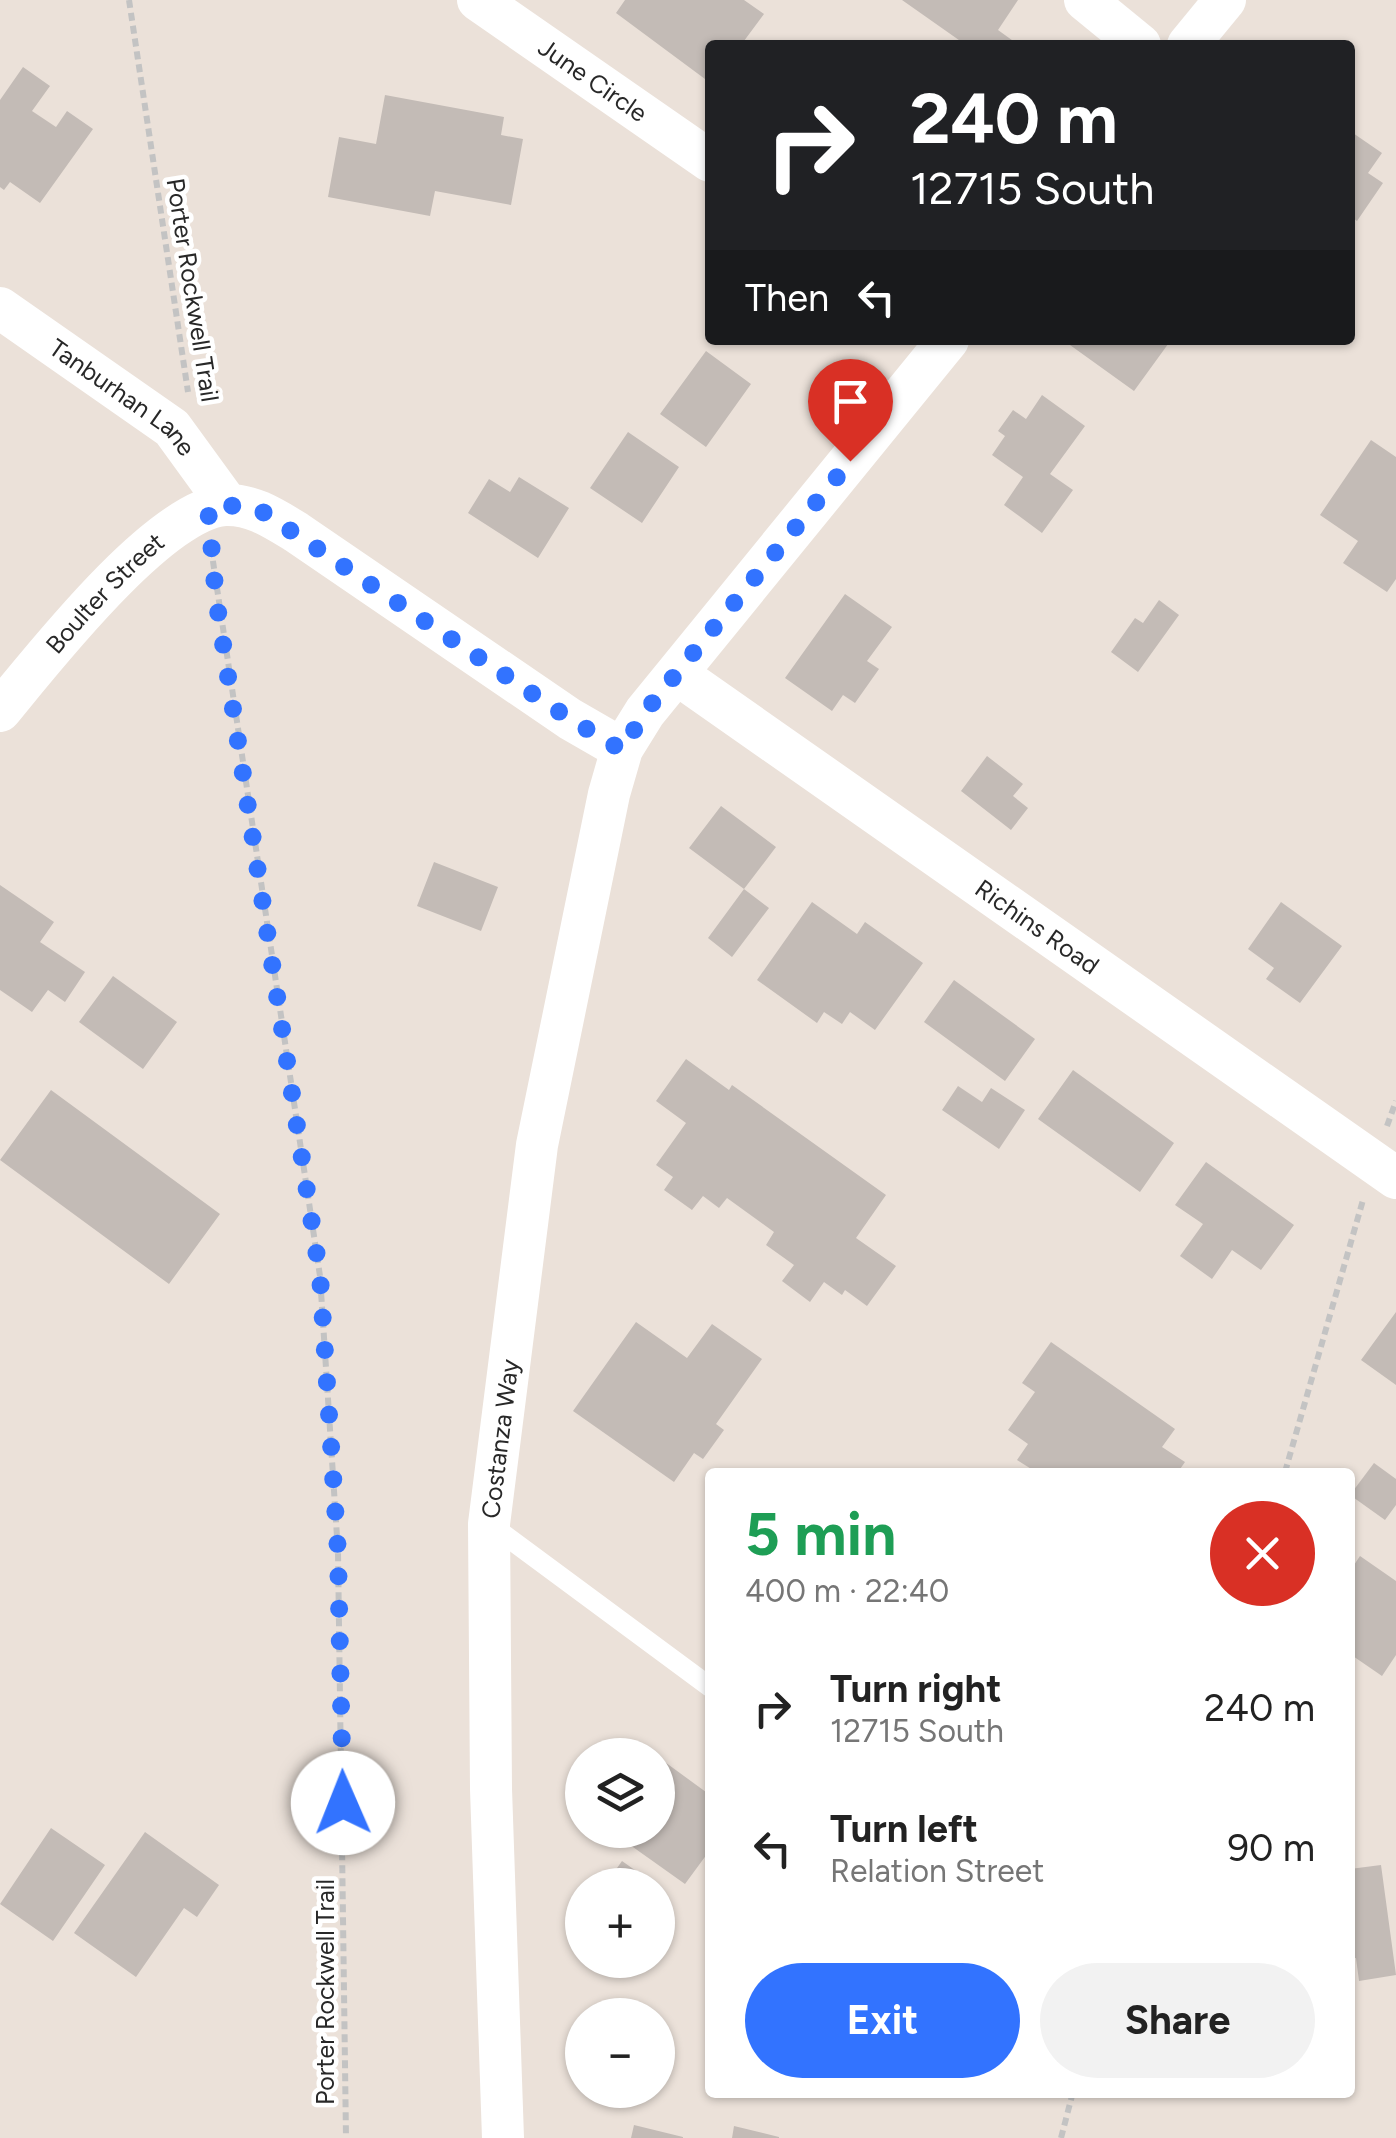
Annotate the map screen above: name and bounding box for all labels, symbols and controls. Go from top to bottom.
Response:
street label: June Circle [533,32,653,128]
text: 240 m [910,76,1118,161]
icon: right [745,80,875,210]
text: 12715 South [910,161,1154,215]
street label: Porter Rockwell Trail [161,176,225,404]
icon: left [849,270,904,325]
text: Then [745,275,829,321]
street label: Tanburhan Lane [44,332,202,461]
pin [808,359,893,462]
icon: arrive [823,374,878,429]
street label: Boulter Street [39,526,170,660]
street label: Richins Road [970,873,1105,980]
street label: Costanza Way [475,1358,525,1520]
text: 5 min [745,1498,896,1570]
button: close [1210,1501,1315,1606]
text: 400 m · 22:40 [745,1572,949,1610]
text: Turn right [830,1666,1002,1712]
icon: right [745,1681,800,1736]
text: 240 m [1204,1685,1315,1731]
text: 12715 South [830,1712,1004,1750]
map controls [565,1738,675,2108]
button: layers [565,1738,675,1848]
position arrow [291,1751,395,1855]
text: Turn left [830,1806,978,1852]
icon: left [745,1821,800,1876]
text: 90 m [1227,1825,1315,1871]
text: Relation Street [830,1852,1044,1890]
button: + [565,1868,675,1978]
street label: Porter Rockwell Trail [310,1879,340,2105]
button: Exit [745,1963,1020,2078]
button: Share [1040,1963,1315,2078]
button: − [565,1998,675,2108]

